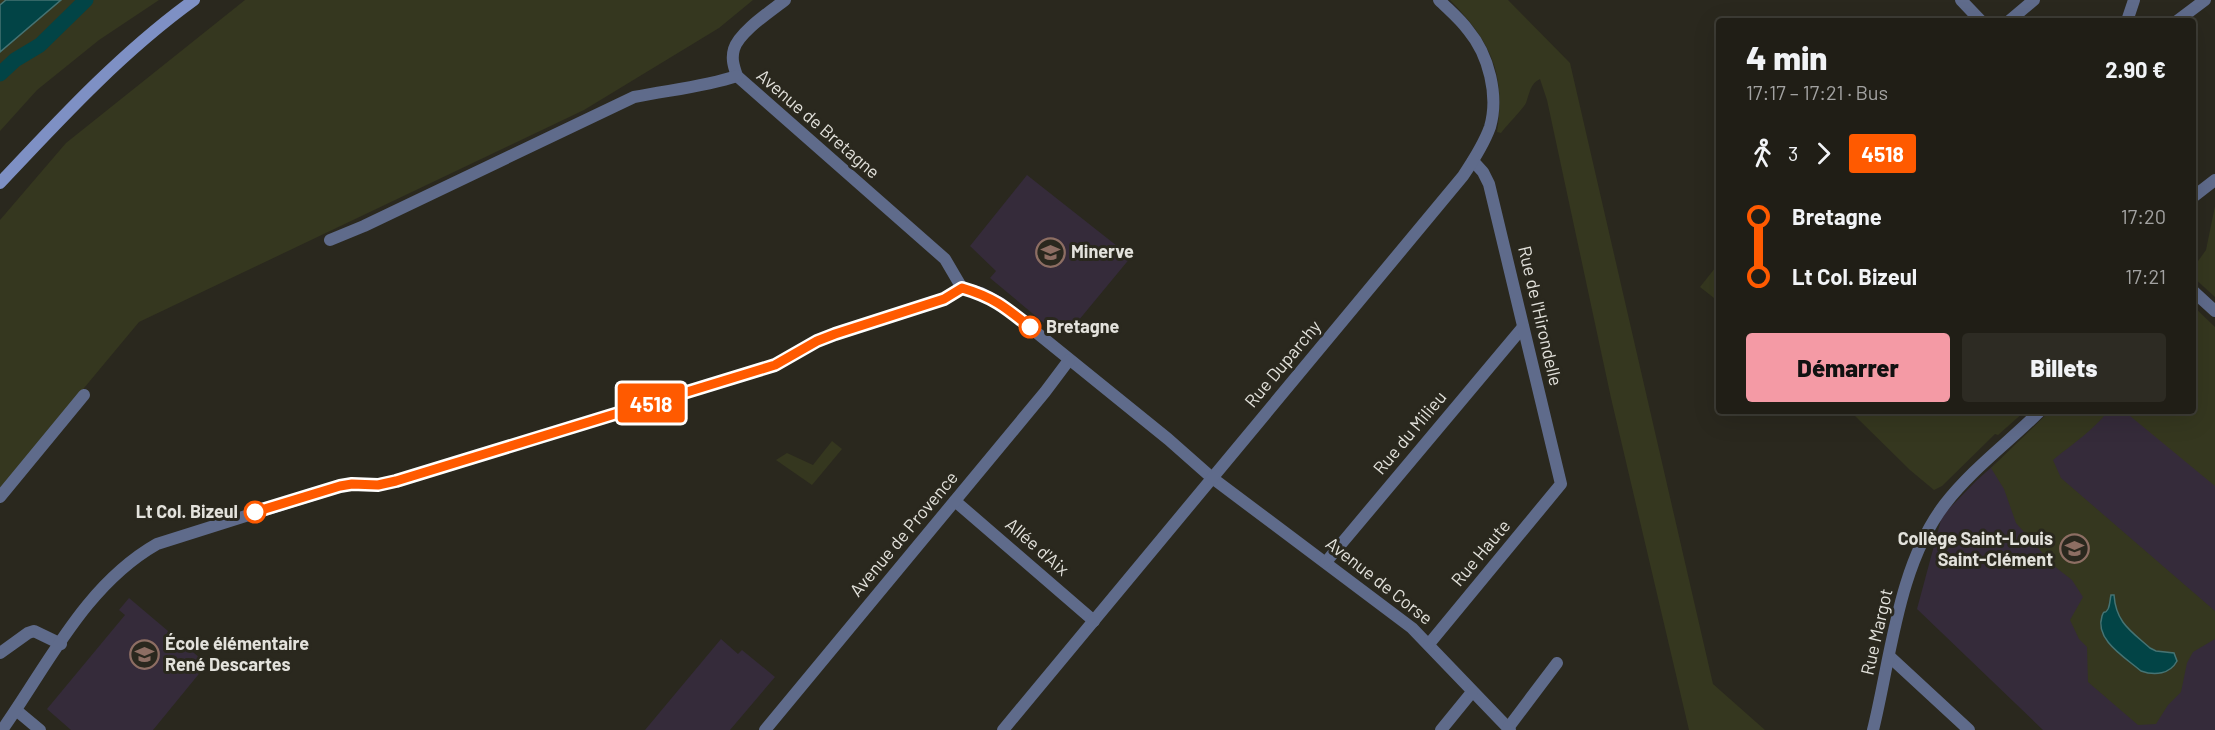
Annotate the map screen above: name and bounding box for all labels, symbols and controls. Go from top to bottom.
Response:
text: 4 min [1746,37,1827,77]
text: 2.90 € [2105,56,2166,82]
street label: Avenue de Bretagne [753,64,885,183]
text: 17:17 – 17:21 · Bus [1746,80,1888,104]
icon: walk [1746,137,1779,170]
icon: forward [1807,137,1840,170]
text: 3 [1788,141,1798,165]
text: 4518 [1861,141,1904,166]
text: Bretagne [1792,203,1882,229]
text: 17:20 [2121,204,2166,228]
school or university icon: Minerve [1034,236,1066,268]
place label: Minerve [1071,240,1134,262]
street label: Rue de l'Hirondelle [1514,244,1568,388]
text: Lt Col. Bizeul [1792,263,1917,289]
text: 17:21 [2125,264,2166,288]
place label: Bretagne [1046,315,1120,337]
street label: Rue Duparchy [1239,315,1325,411]
marker: Bretagne [1019,316,1041,338]
button: Démarrer [1746,333,1950,402]
button: Billets [1962,333,2166,402]
line badge: 4518 [609,384,693,422]
street label: Rue du Milieu [1368,386,1451,479]
text: 4518 [630,391,672,416]
street label: Avenue de Provence [844,466,962,600]
place label: Lt Col. Bizeul [136,500,238,522]
marker: Lt Col. Bizeul [244,501,266,523]
street label: Allée d'Aix [1001,513,1074,580]
street label: Rue Haute [1446,515,1514,590]
place label: Collège Saint-Louis Saint-Clément [1898,527,2053,570]
street label: Avenue de Corse [1322,532,1437,629]
school or university icon: Collège Saint-Louis Saint-Clément [2058,533,2090,565]
street label: Rue Margot [1855,586,1897,677]
place label: École élémentaire René Descartes [165,632,309,675]
school or university icon: École élémentaire René Descartes [128,638,160,670]

